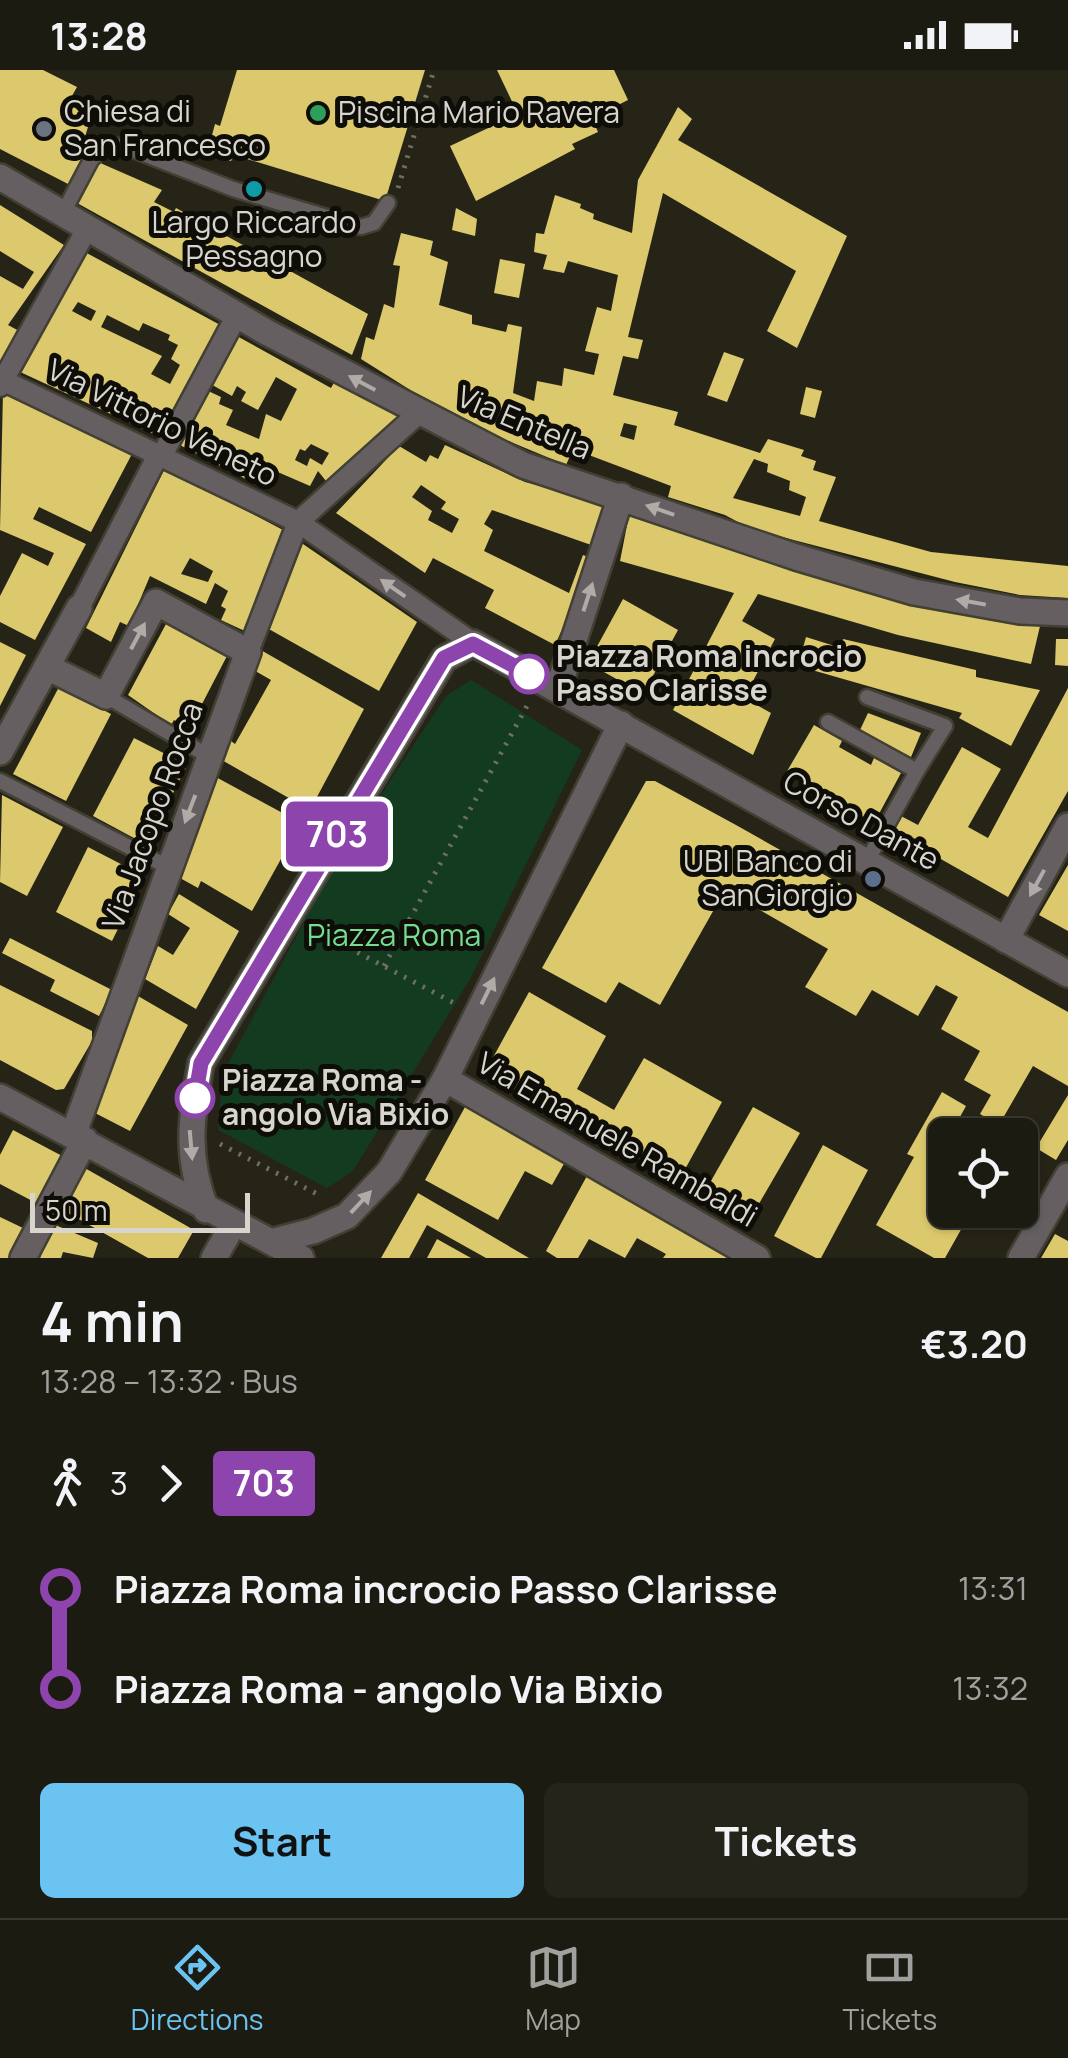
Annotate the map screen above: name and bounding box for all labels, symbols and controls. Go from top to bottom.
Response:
text: 13:28 [50,9,148,61]
place label: Chiesa di San Francesco [64,90,266,165]
place label: Piscina Mario Ravera [338,91,620,132]
marker: Piscina Mario Ravera [307,102,329,124]
marker: Chiesa di San Francesco [33,118,55,140]
marker: Largo Riccardo Pessagno [243,178,265,200]
place label: Largo Riccardo Pessagno [152,201,356,276]
street label: Via Vittorio Veneto [41,348,284,495]
one-way arrow [348,375,377,392]
street label: Via Entella [451,375,598,468]
one-way arrow [645,501,675,516]
one-way arrow [379,579,406,598]
one-way arrow [581,581,596,611]
one-way arrow [955,594,987,609]
one-way arrow [129,622,146,651]
place label: Piazza Roma incrocio Passo Clarisse [556,635,862,710]
marker: Piazza Roma incrocio Passo Clarisse [510,655,548,693]
street label: Via Jacopo Rocca [91,696,212,935]
street label: Corso Dante [776,760,947,879]
one-way arrow [182,795,197,825]
line badge: 703 [280,802,394,866]
text: 703 [306,810,368,858]
place label: UBI Banco di SanGiorgio [683,840,853,915]
marker: UBI Banco di SanGiorgio [862,868,884,890]
one-way arrow [1029,868,1046,897]
park label: Piazza Roma [307,914,481,955]
one-way arrow [479,977,496,1006]
street label: Via Emanuele Rambaldi [470,1042,765,1236]
place label: Piazza Roma - angolo Via Bixio [222,1059,449,1134]
marker: Piazza Roma - angolo Via Bixio [176,1079,214,1117]
map controls [928,1118,1038,1228]
button: locate [928,1118,1038,1228]
one-way arrow [183,1130,199,1161]
scale bar [30,1188,250,1232]
one-way arrow [349,1190,372,1214]
text: 50 m [45,1191,108,1229]
text: 4 min [40,1283,184,1359]
text: €3.20 [921,1317,1028,1369]
text: 13:28 – 13:32 · Bus [40,1359,298,1403]
icon: walk [40,1456,95,1511]
icon: forward [143,1456,198,1511]
text: 703 [233,1459,295,1507]
text: 3 [110,1461,128,1505]
text: Piazza Roma incrocio Passo Clarisse [114,1562,778,1614]
text: 13:31 [958,1566,1028,1610]
text: Piazza Roma - angolo Via Bixio [114,1662,663,1714]
text: 13:32 [952,1666,1028,1710]
button: Start [40,1783,524,1898]
button: Tickets [544,1783,1028,1898]
tab: Directions [131,1940,264,2038]
tab: Map [525,1940,581,2038]
tab: Tickets [843,1940,937,2038]

